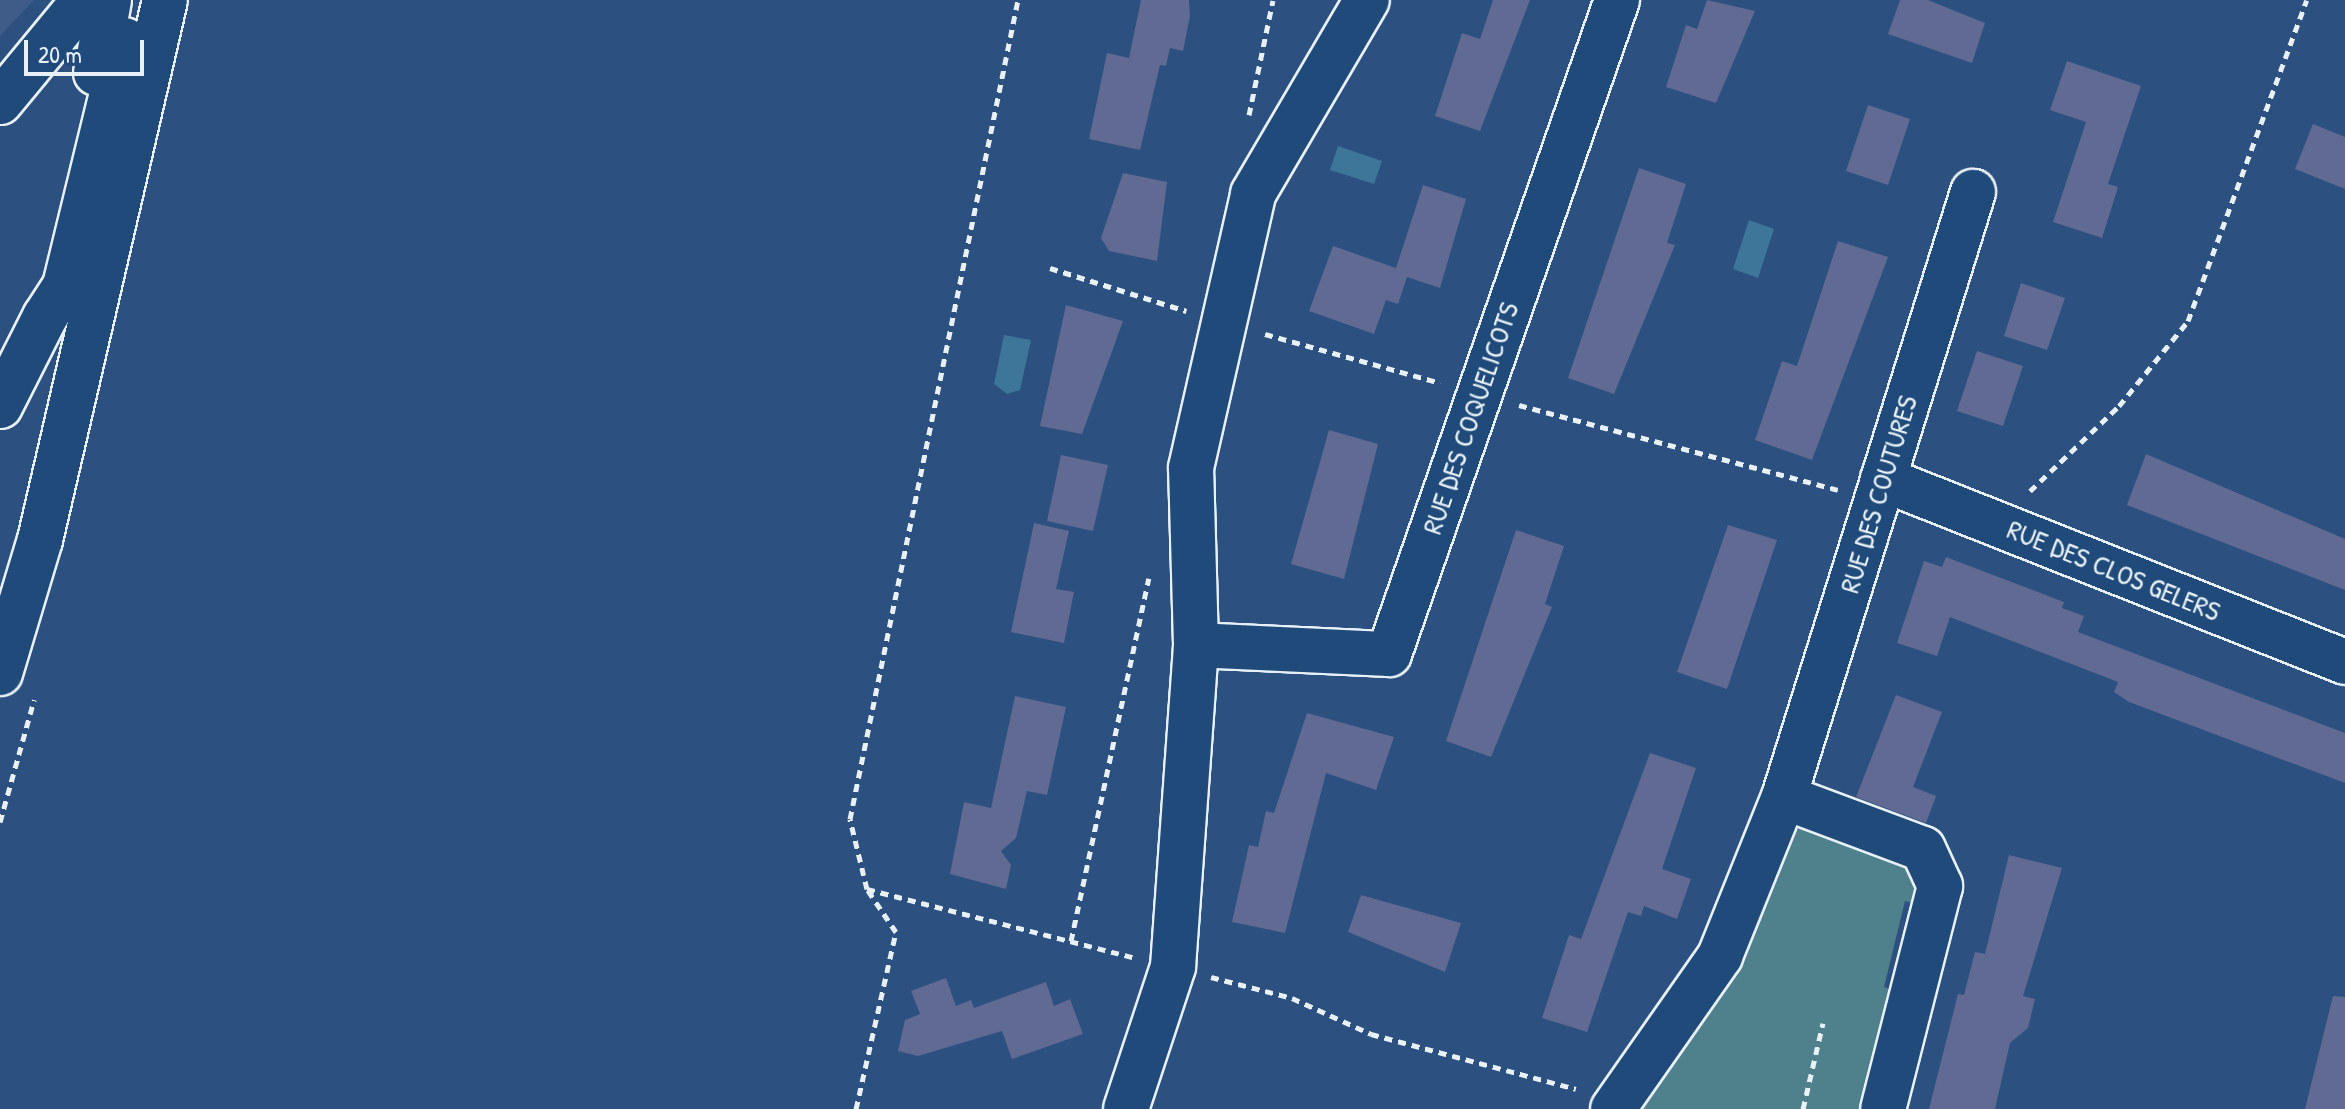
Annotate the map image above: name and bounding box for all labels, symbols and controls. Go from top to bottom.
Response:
scale bar [28,24,148,74]
text: 20 m [38,38,82,70]
street label: RUE DES COQUELICOTS [1415,298,1525,538]
street label: RUE DES COUTURES [1832,391,1924,597]
street label: RUE DES CLOS GELERS [2003,512,2225,628]

